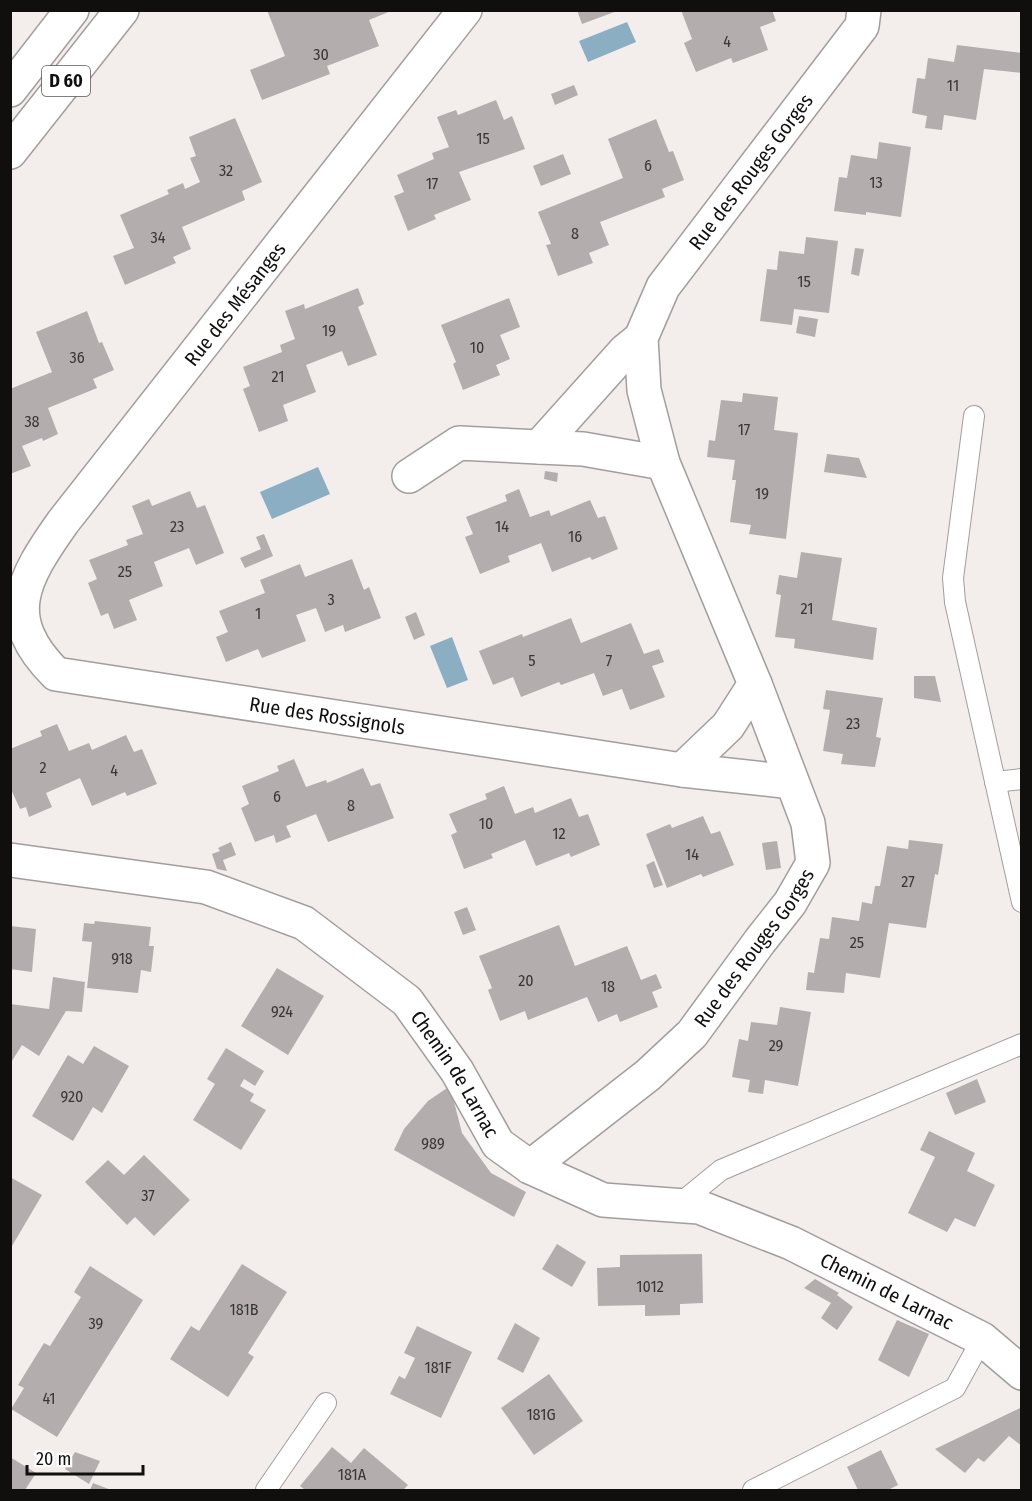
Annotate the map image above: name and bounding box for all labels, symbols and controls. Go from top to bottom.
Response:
house number: 4 [723,32,731,51]
house number: 30 [313,45,329,64]
road number: D 60 [42,66,90,96]
house number: 11 [947,76,959,95]
street label: Rue des Rouges Gorges [684,89,818,255]
house number: 15 [476,129,490,148]
house number: 6 [644,156,652,175]
house number: 32 [219,161,233,180]
house number: 13 [869,173,883,192]
house number: 17 [426,174,439,193]
house number: 8 [571,224,579,243]
house number: 34 [151,228,166,247]
street label: Rue des Mésanges [179,237,291,371]
house number: 15 [797,272,811,291]
house number: 19 [322,321,336,340]
house number: 10 [470,338,484,357]
house number: 36 [69,348,85,367]
house number: 21 [272,367,284,386]
house number: 38 [24,412,40,431]
house number: 17 [738,420,751,439]
house number: 19 [755,484,769,503]
house number: 23 [170,517,184,536]
house number: 14 [495,517,509,536]
house number: 16 [568,527,582,546]
house number: 25 [118,562,132,581]
house number: 3 [327,590,335,609]
house number: 21 [801,599,813,618]
house number: 1 [255,604,261,623]
house number: 5 [528,651,536,670]
house number: 7 [606,651,613,670]
street label: Rue des Rossignols [248,692,407,739]
house number: 23 [846,714,860,733]
house number: 2 [39,758,47,777]
house number: 4 [110,761,118,780]
house number: 6 [273,787,281,806]
house number: 8 [347,796,355,815]
house number: 10 [479,814,493,833]
house number: 12 [552,824,566,843]
house number: 14 [685,845,699,864]
street label: Rue des Rouges Gorges [689,864,819,1032]
house number: 27 [901,872,915,891]
house number: 25 [850,933,864,952]
house number: 918 [111,949,133,968]
house number: 20 [518,971,534,990]
house number: 18 [601,977,615,996]
house number: 924 [271,1002,293,1021]
street label: Chemin de Larnac [406,1006,504,1142]
house number: 29 [769,1036,784,1055]
house number: 920 [61,1087,83,1106]
house number: 989 [421,1134,445,1153]
house number: 37 [141,1186,155,1205]
street label: Chemin de Larnac [816,1248,958,1335]
house number: 1012 [636,1277,664,1296]
house number: 181B [230,1300,259,1319]
house number: 39 [89,1314,104,1333]
house number: 181F [424,1358,452,1377]
house number: 41 [42,1389,56,1408]
house number: 181G [526,1405,556,1424]
scale bar [27,1438,142,1476]
text: 20 m [36,1448,71,1470]
house number: 181A [338,1465,367,1484]

